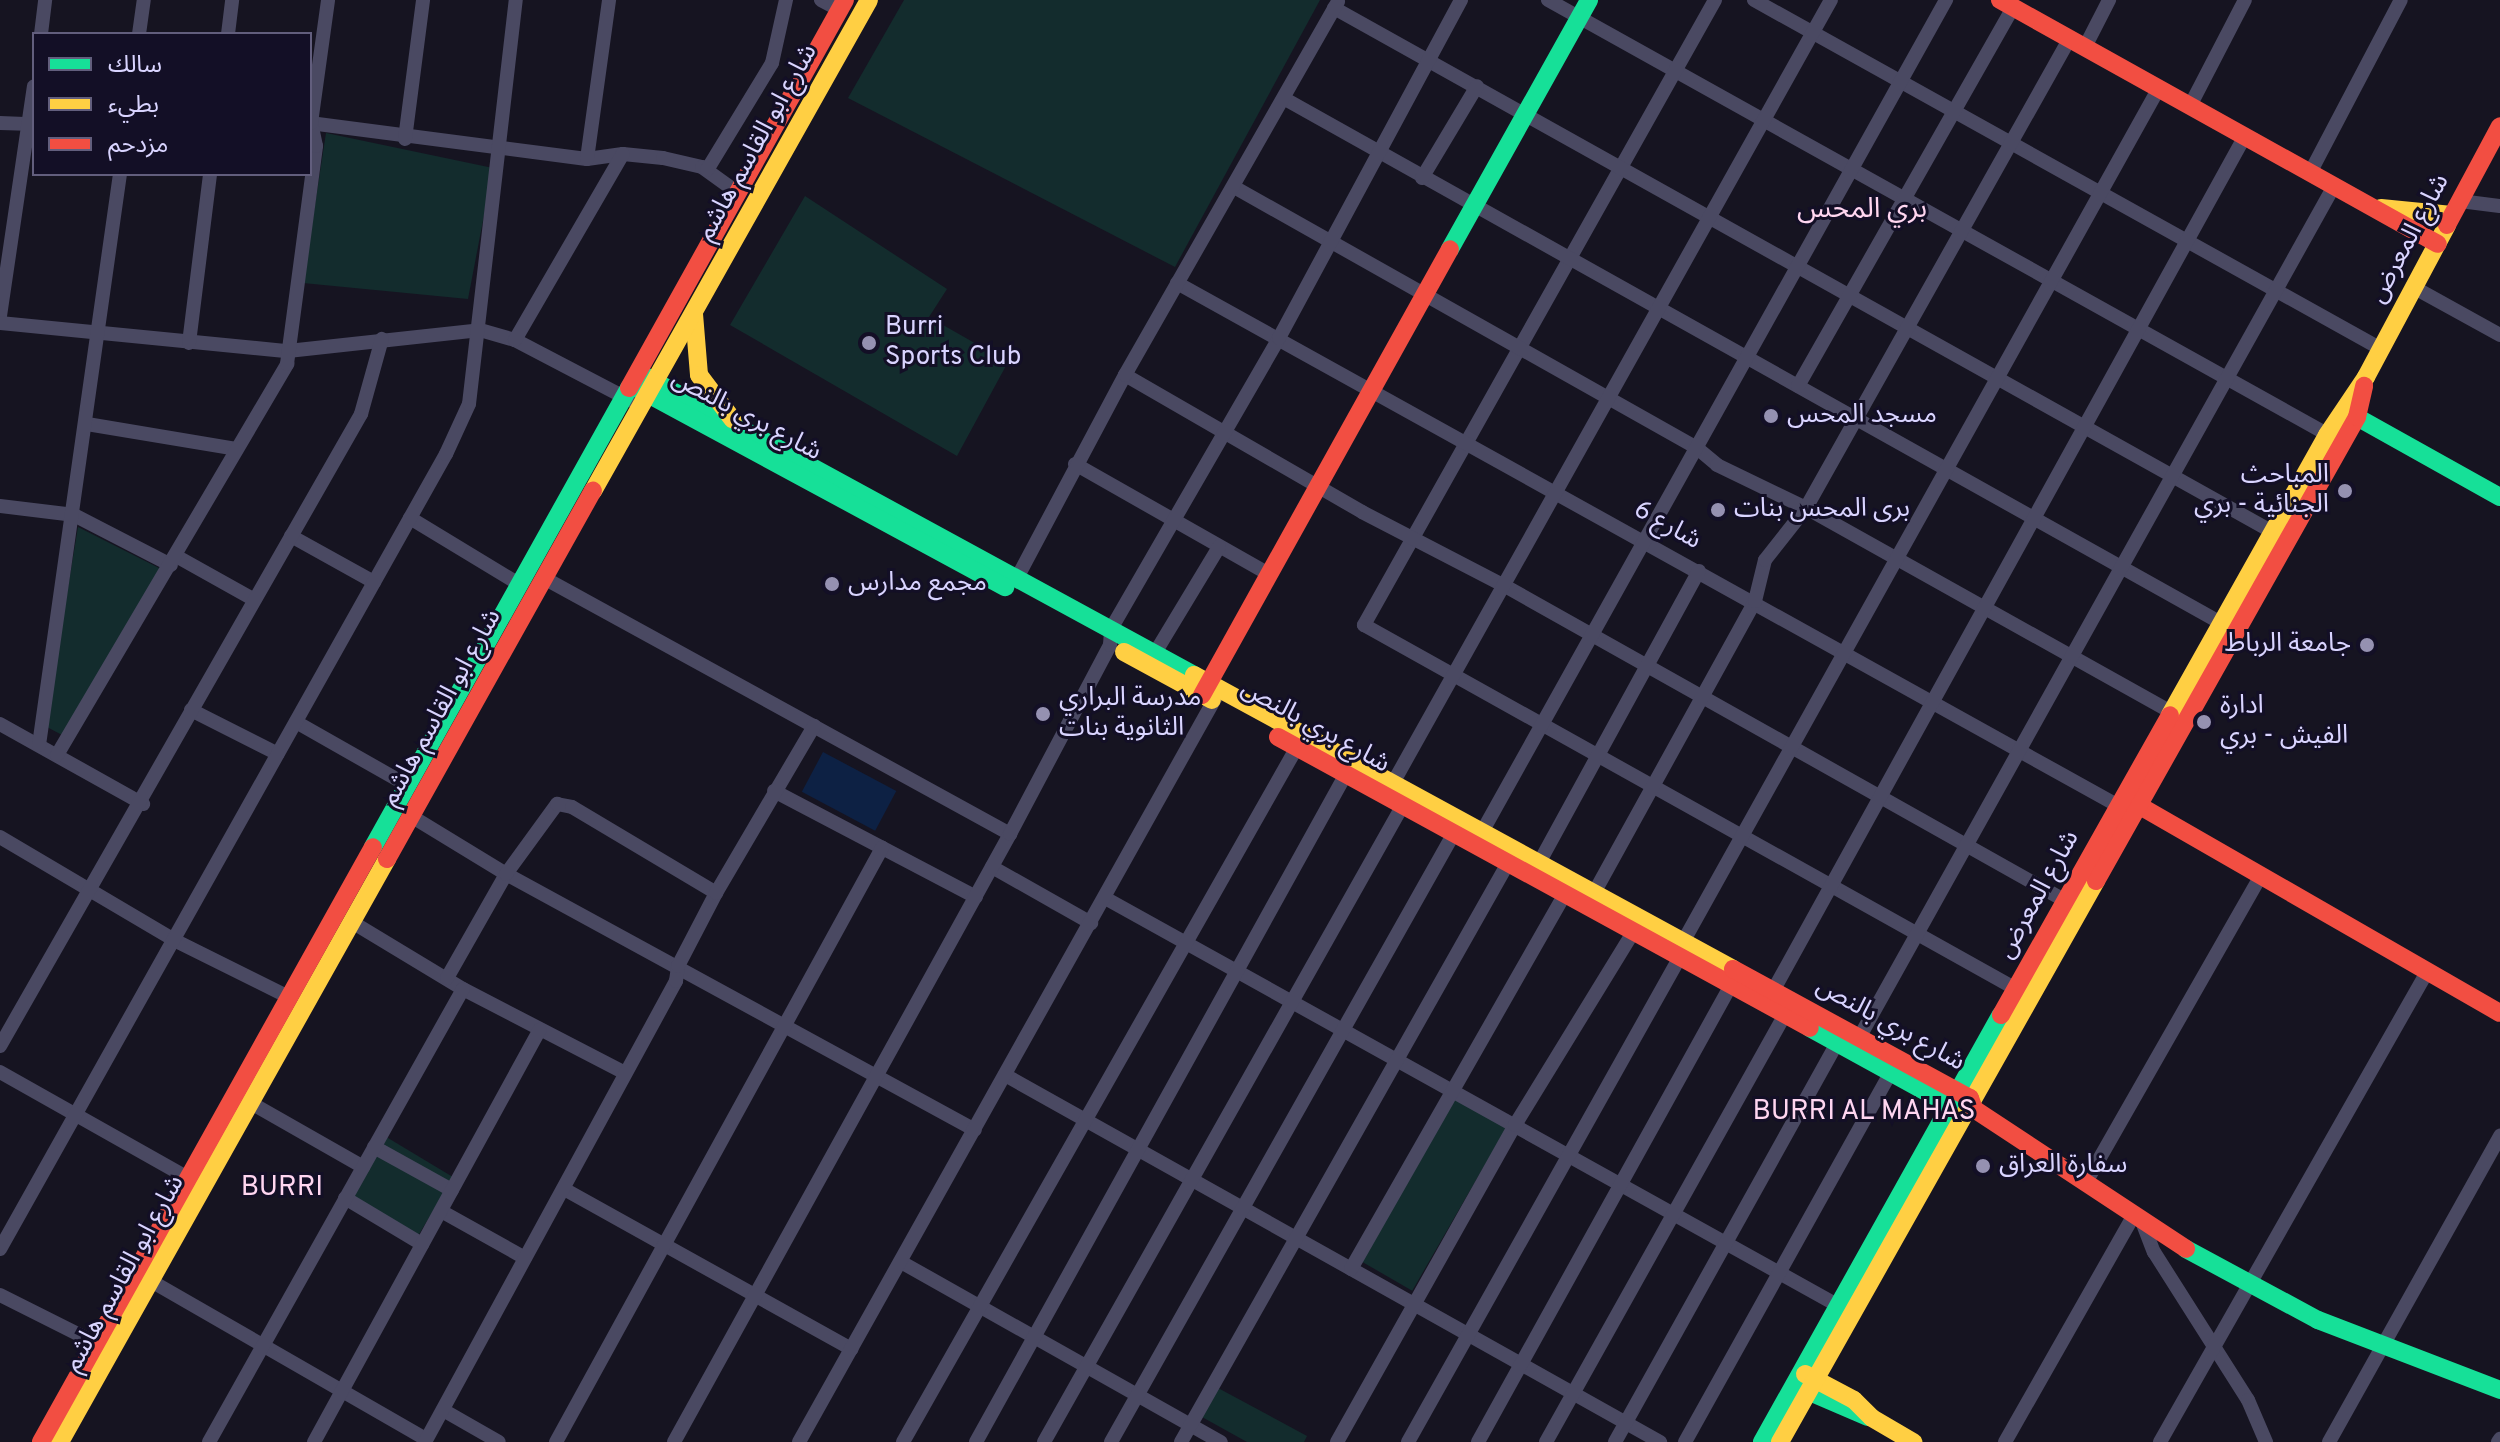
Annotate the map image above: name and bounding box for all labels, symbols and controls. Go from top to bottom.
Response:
legend [32,32,312,176]
street label: شارع ابو القاسم هاشم [691,39,825,247]
text: سالك [108,51,162,81]
text: بطيء [108,91,159,121]
text: مزدحم [108,131,168,161]
street label: شارع المعرض [2363,169,2457,309]
district label: بري المحس [1797,193,1927,227]
place label: Burri Sports Club [885,312,1021,374]
marker: Burri Sports Club [860,334,878,352]
street label: شارع بري بالنص [666,363,826,469]
place label: مسجد المحس [1787,400,1937,432]
marker: مسجد المحس [1762,407,1780,425]
place label: المباحث الجنائية - بري [2194,460,2329,522]
marker: المباحث الجنائية - بري [2336,482,2354,500]
place label: برى المحس بنات [1734,494,1910,526]
street label: شارع 6 [1628,495,1706,557]
marker: برى المحس بنات [1709,501,1727,519]
place label: مجمع مدارس [848,568,987,600]
marker: مجمع مدارس [823,575,841,593]
street label: شارع ابو القاسم هاشم [375,604,509,812]
place label: جامعة الرباط [2225,629,2351,661]
marker: جامعة الرباط [2358,636,2376,654]
street label: شارع بري بالنص [1235,673,1395,781]
place label: مدرسة البراري الثانوية بنات [1059,683,1201,744]
place label: ادارة الفيش - بري [2220,691,2348,752]
marker: مدرسة البراري الثانوية بنات [1034,705,1052,723]
marker: ادارة الفيش - بري [2195,713,2213,731]
street label: شارع المعرض [1991,825,2087,965]
street label: شارع بري بالنص [1810,971,1970,1079]
district label: BURRI AL MAHAS [1738,1095,1990,1129]
place label: سفارة العراق [1999,1150,2127,1182]
marker: سفارة العراق [1974,1157,1992,1175]
street label: شارع ابو القاسم هاشم [58,1170,192,1378]
district label: BURRI [236,1171,328,1205]

